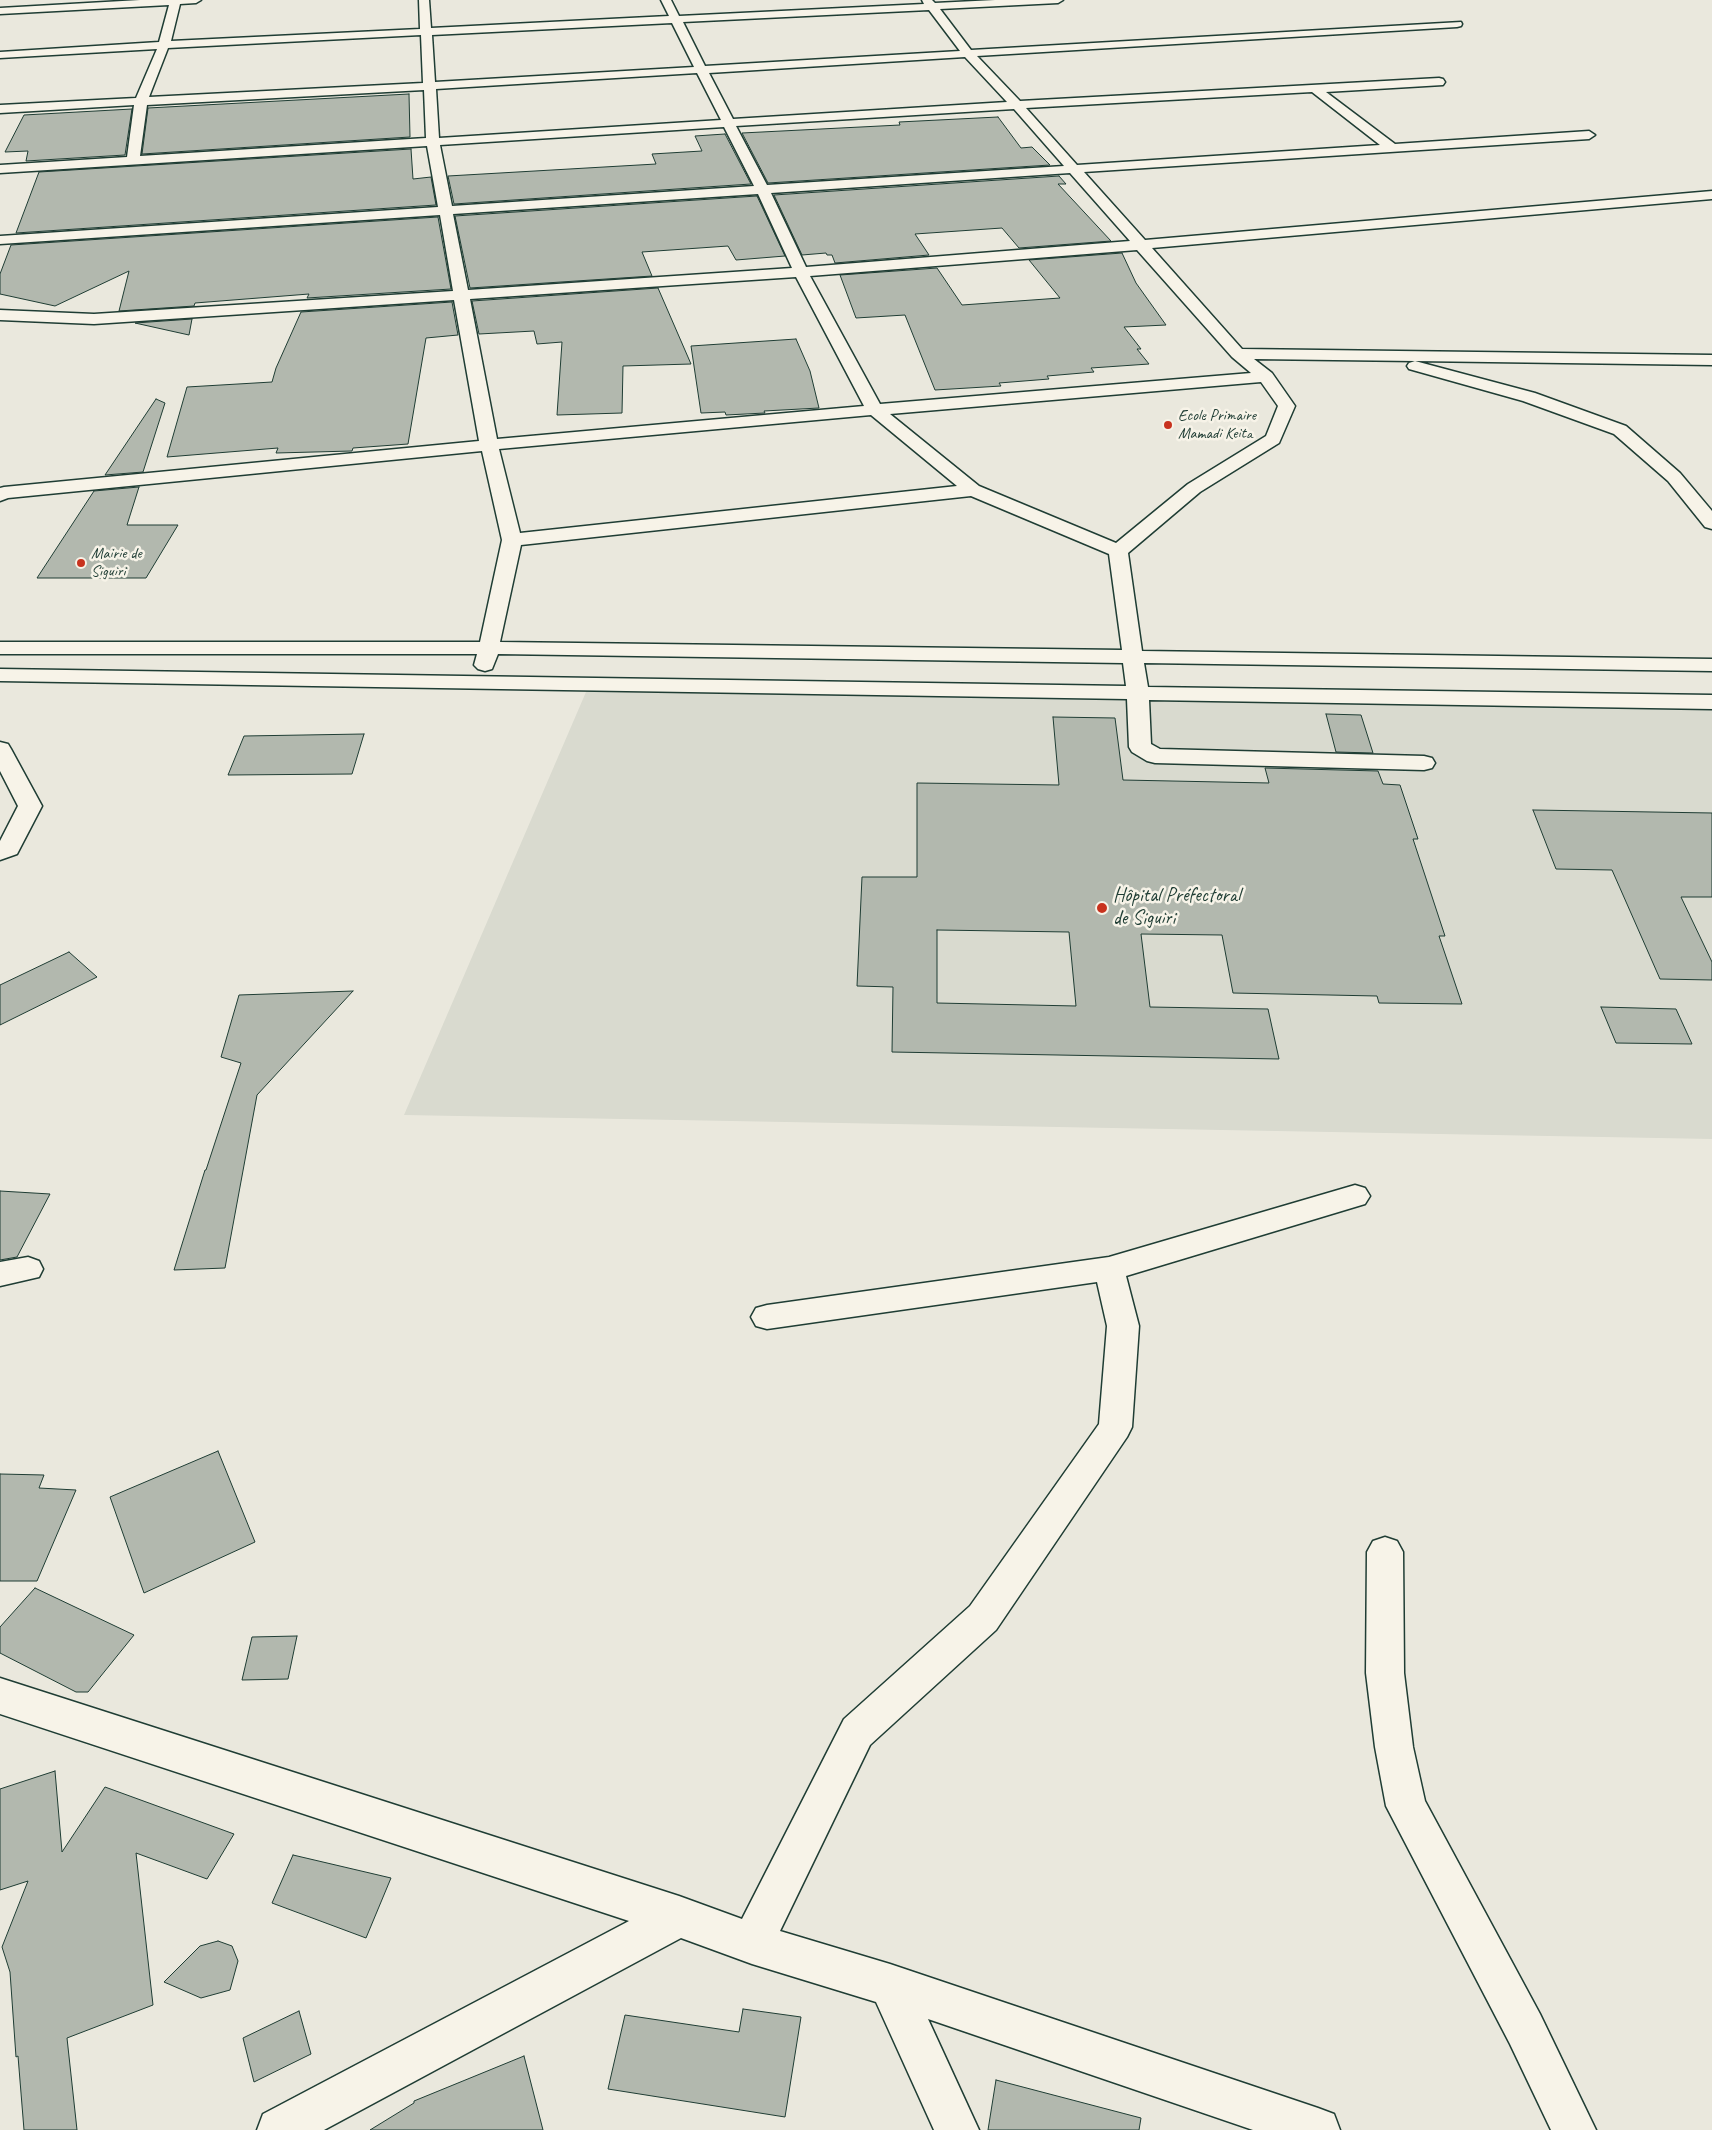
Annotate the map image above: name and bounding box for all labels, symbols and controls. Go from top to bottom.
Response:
place label: Ecole Primaire Mamadi Keita [1178,406,1256,444]
marker: Ecole Primaire Mamadi Keita [1162,419,1174,431]
place label: Mairie de Siguiri [91,544,142,582]
marker: Mairie de Siguiri [75,557,87,569]
place label: Hôpital Préfectoral de Siguiri [1113,884,1240,931]
marker: Hôpital Préfectoral de Siguiri [1095,901,1109,915]

